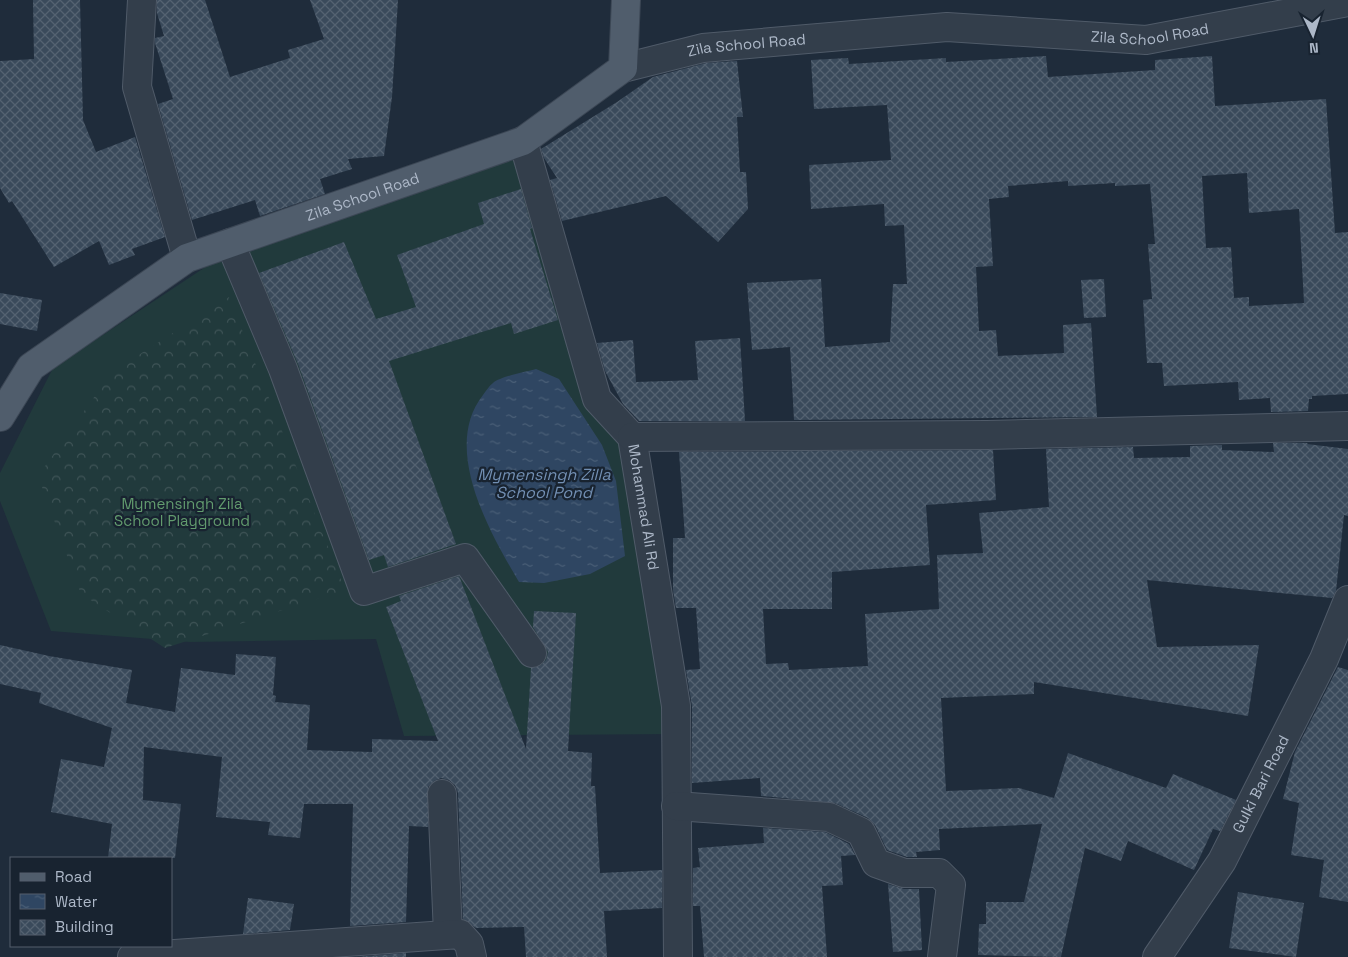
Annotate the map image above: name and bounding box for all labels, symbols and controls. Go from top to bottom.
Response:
north arrow [1288,10,1338,60]
street label: Zila School Road [1090,18,1210,49]
street label: Zila School Road [685,29,806,61]
text: N [1309,39,1319,57]
street label: Zila School Road [303,168,422,225]
street label: Mohammad Ali Rd [624,442,664,571]
water label: Mymensingh Zilla School Pond [477,464,611,503]
park label: Mymensingh Zila School Playground [114,494,250,530]
street label: Gulki Bari Road [1228,732,1293,836]
legend [10,857,172,947]
text: Road [55,867,92,886]
text: Water [55,892,98,911]
text: Building [55,917,114,936]

